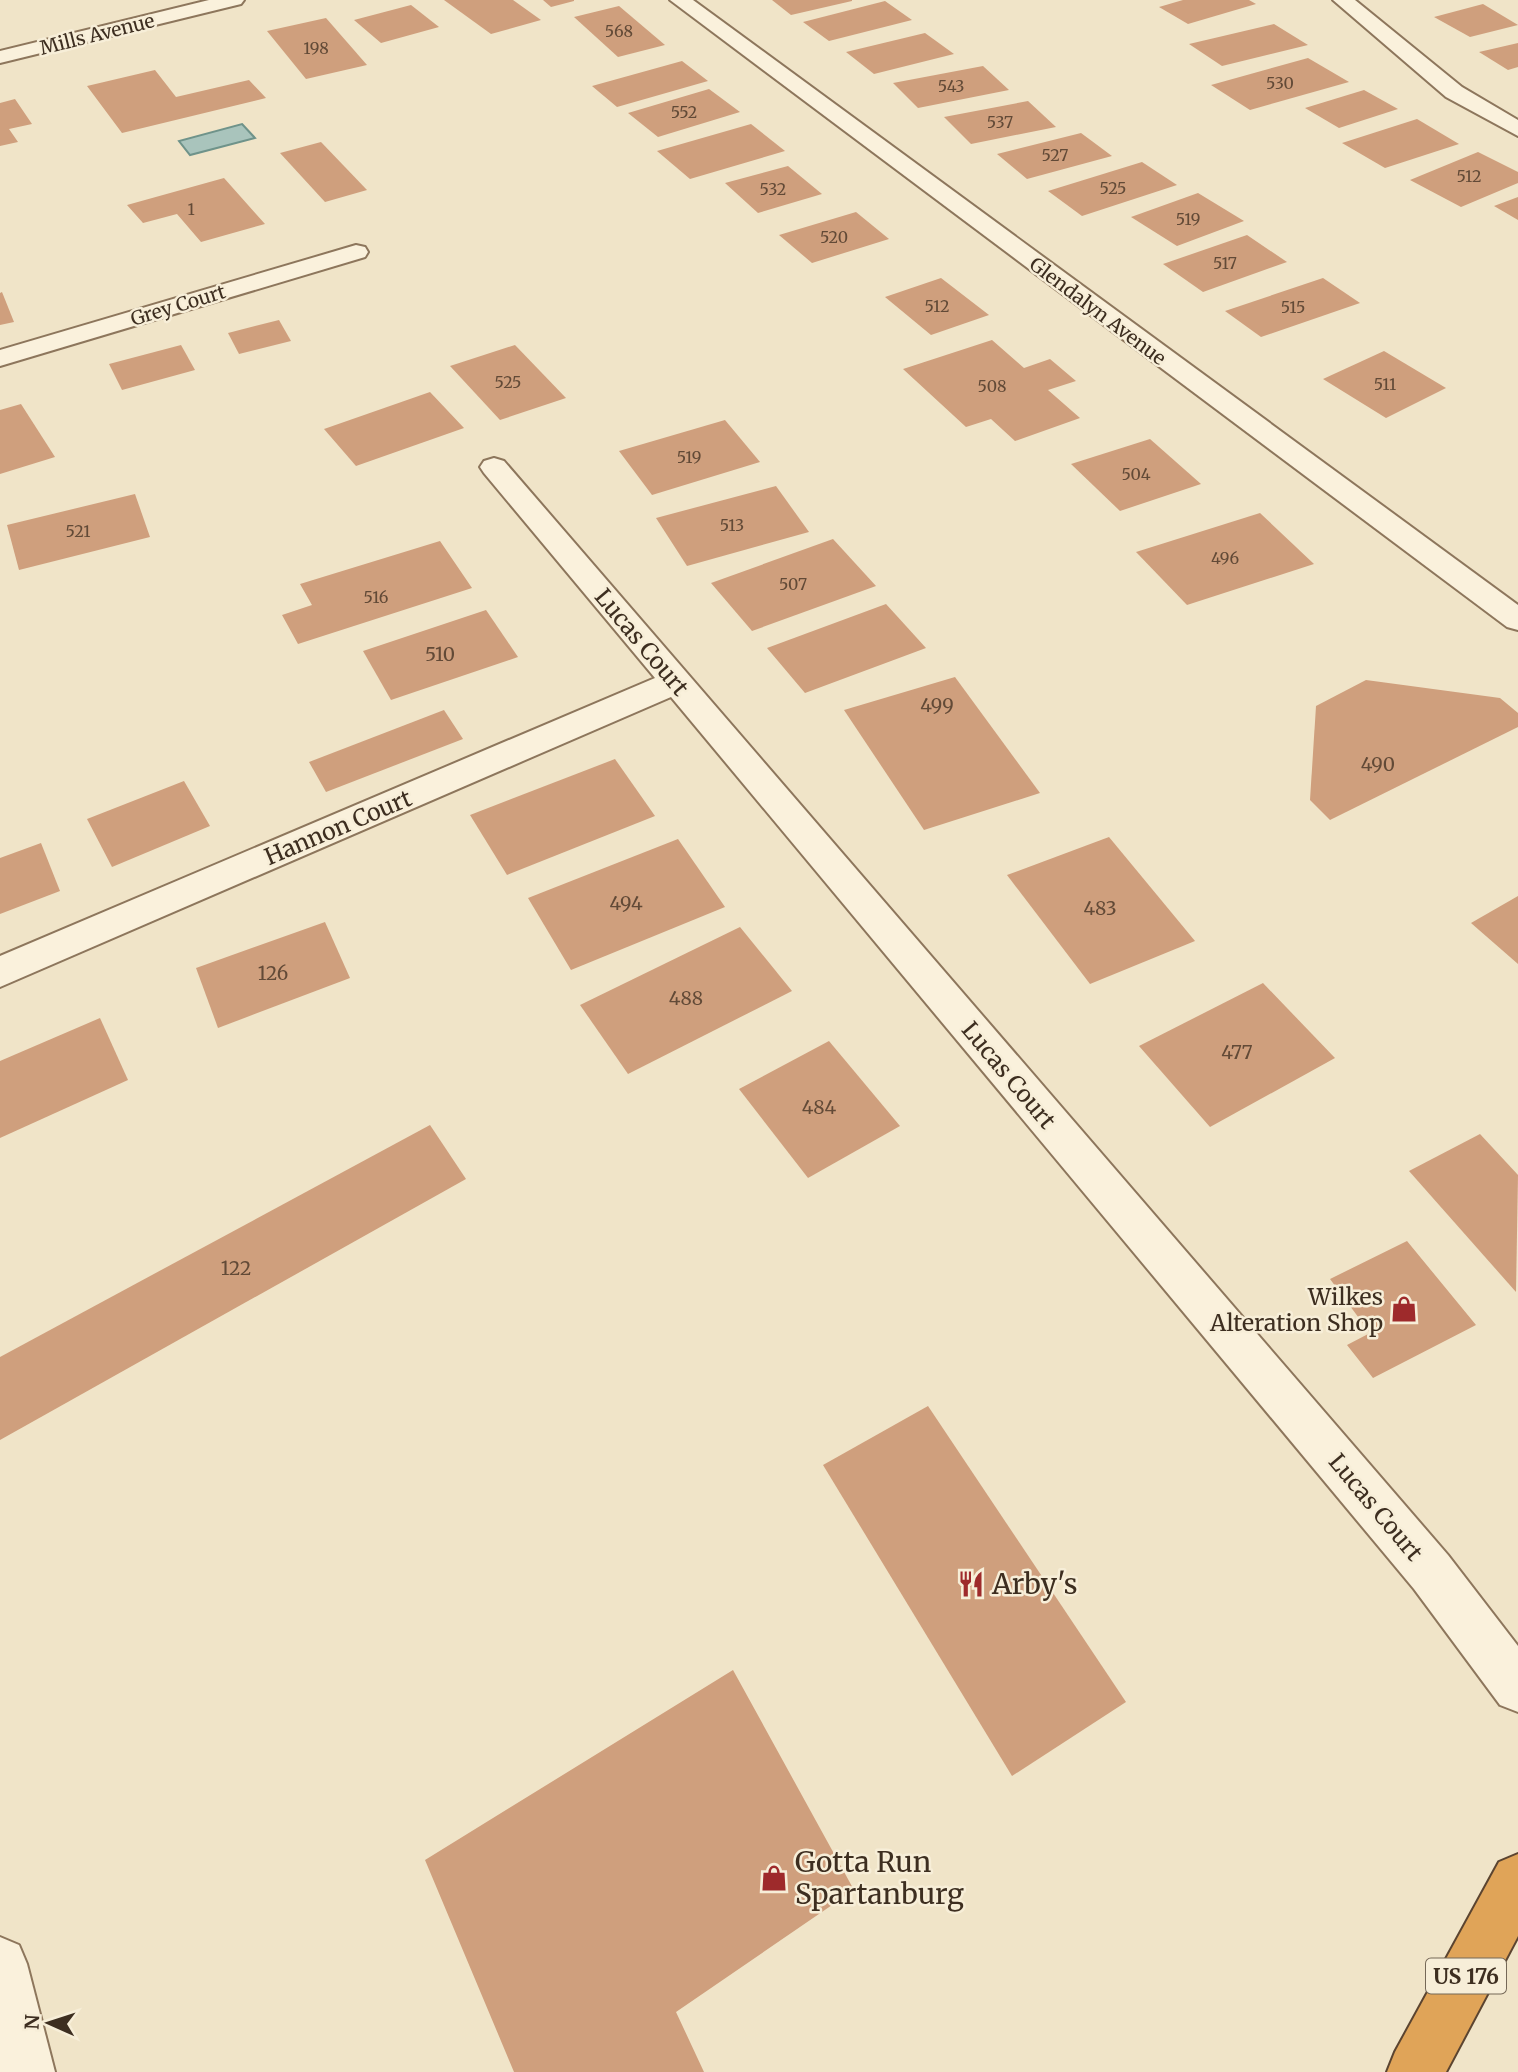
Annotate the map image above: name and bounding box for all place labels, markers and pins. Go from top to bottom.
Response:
place label: Wilkes Alteration Shop [1209,1282,1383,1337]
shop icon: Wilkes Alteration Shop [1389,1294,1419,1324]
place label: Arby's [991,1566,1078,1602]
restaurant icon: Arby's [956,1569,986,1599]
place label: Gotta Run Spartanburg [795,1844,964,1912]
shop icon: Gotta Run Spartanburg [759,1863,789,1893]

